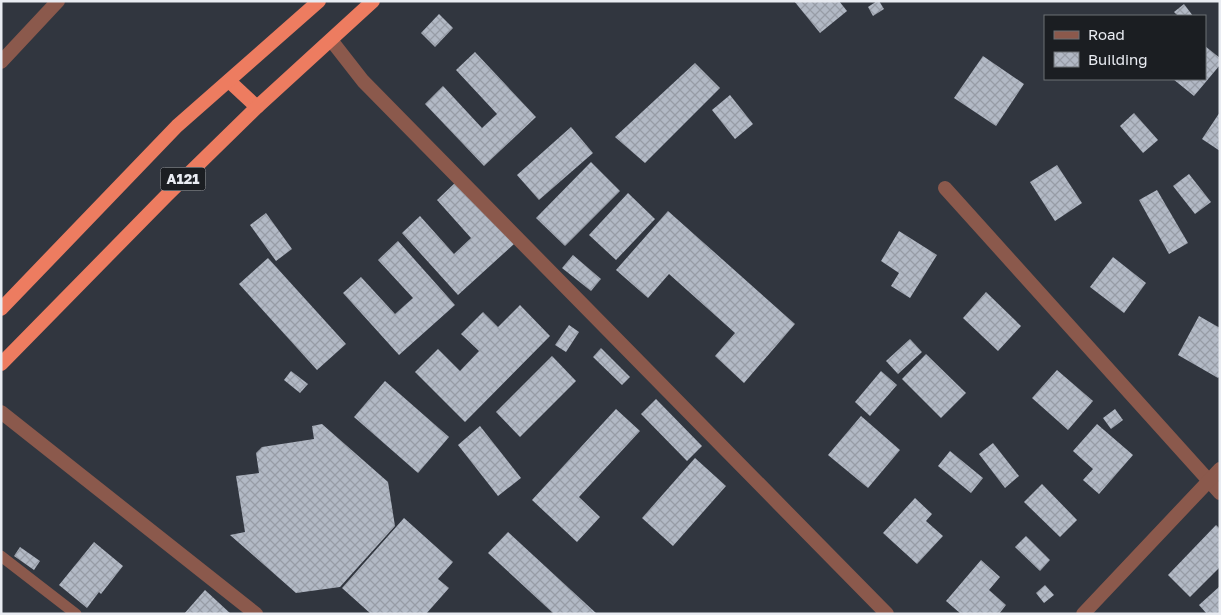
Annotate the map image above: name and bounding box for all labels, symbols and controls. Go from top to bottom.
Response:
legend [1044,15,1206,80]
text: Road [1088,25,1125,43]
text: Building [1088,50,1148,68]
road number: A121 [160,168,206,190]

